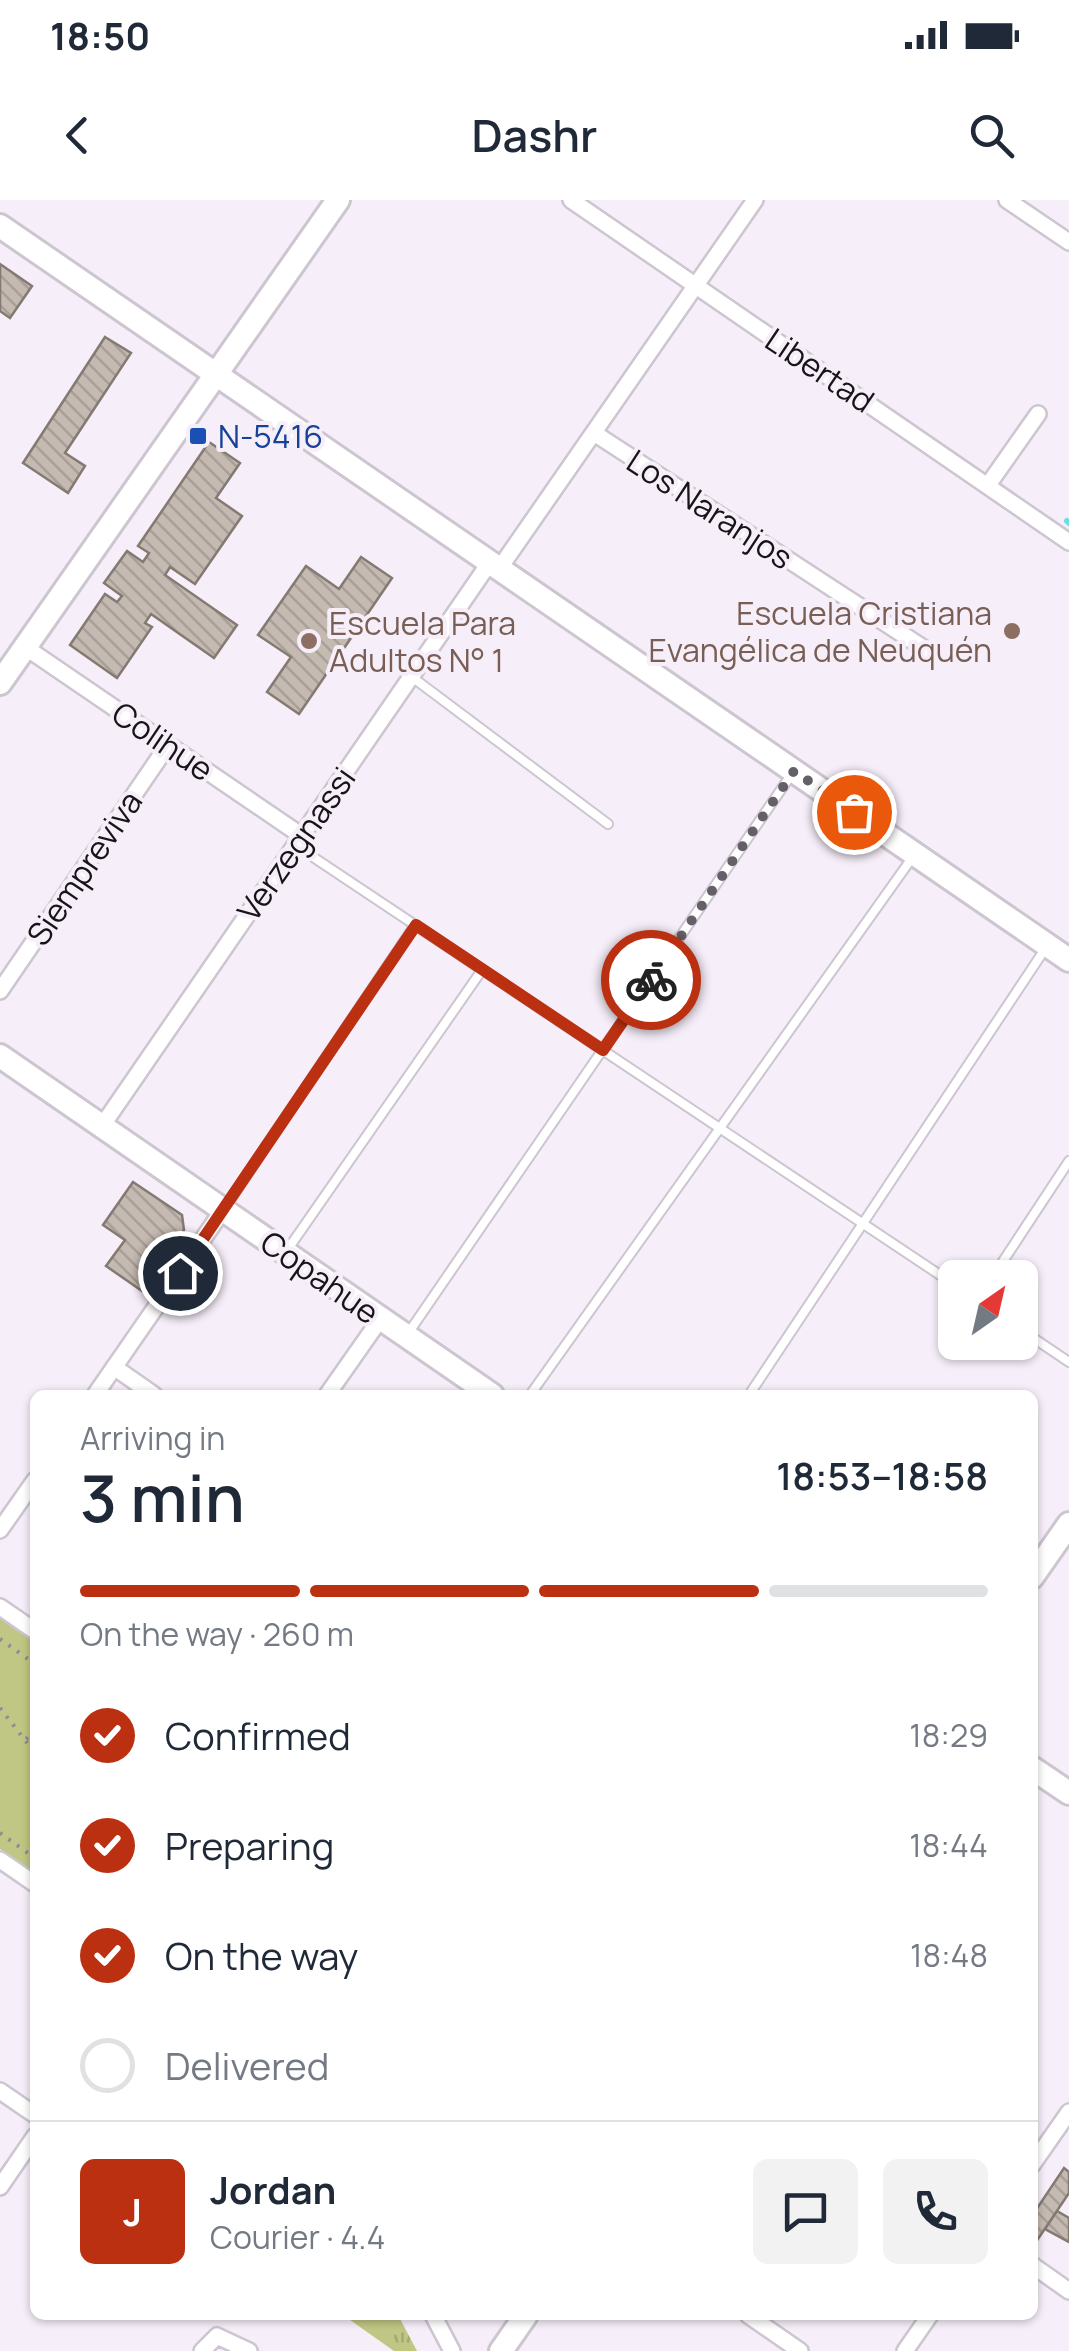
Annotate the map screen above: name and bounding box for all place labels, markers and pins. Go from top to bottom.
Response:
place label: N-5416 [218,414,323,458]
marker: N-5416 [187,425,209,447]
place label: Escuela Cristiana Evangélica de Neuquén [648,591,992,672]
place label: Escuela Para Adultos N° 1 [329,601,516,682]
marker: Escuela Cristiana Evangélica de Neuquén [1001,620,1023,642]
marker: Escuela Para Adultos N° 1 [298,630,320,652]
pin [812,770,897,855]
pin [138,1231,223,1316]

